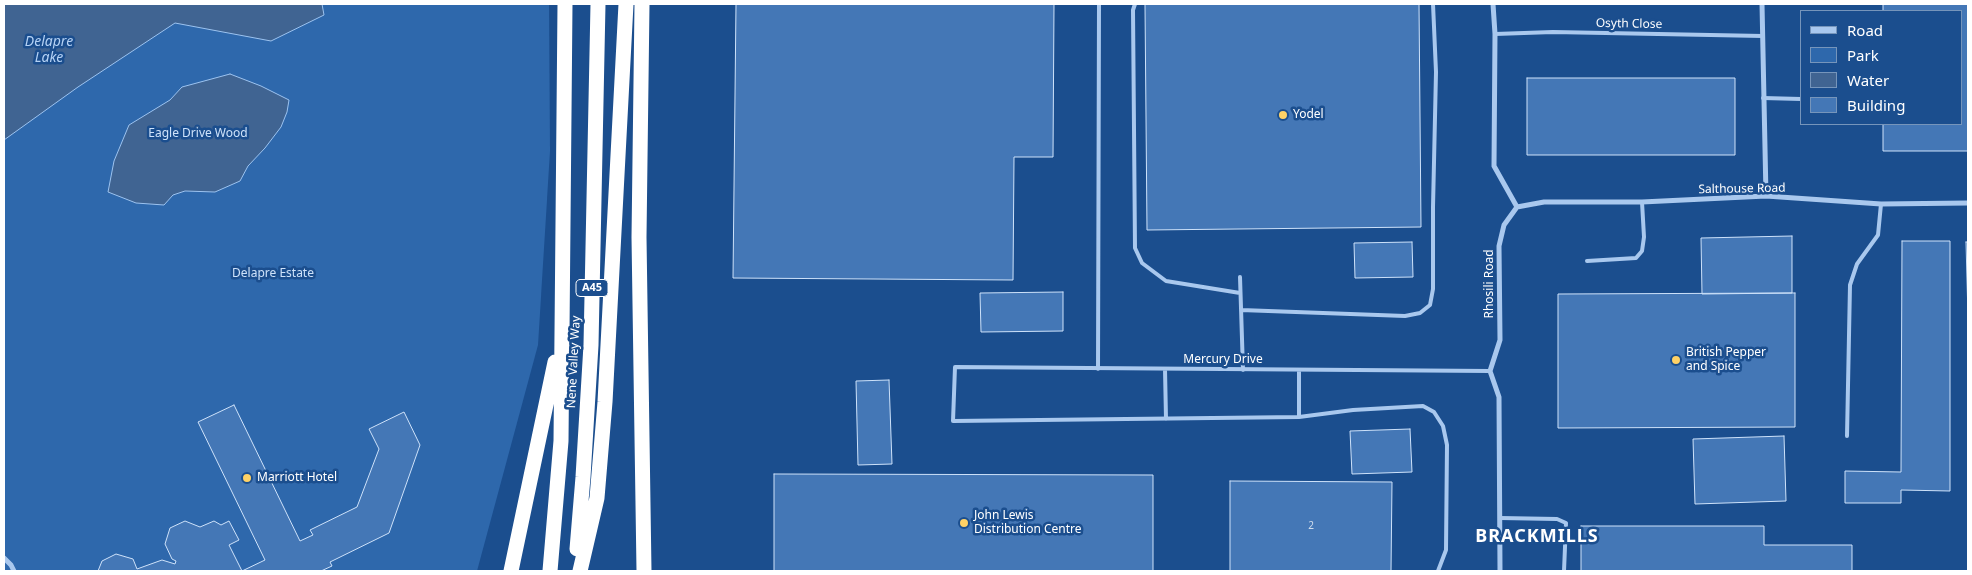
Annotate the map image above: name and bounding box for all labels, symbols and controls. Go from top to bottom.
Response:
legend [1800,10,1962,125]
street label: Osyth Close [1596,16,1662,32]
text: Road [1847,20,1883,40]
water label: Delapre Lake [25,34,73,66]
text: Park [1847,45,1879,65]
text: Water [1847,70,1889,90]
text: Building [1847,95,1905,115]
place label: Yodel [1293,108,1324,122]
marker: Yodel [1277,109,1289,121]
park label: Eagle Drive Wood [148,127,248,141]
street label: Salthouse Road [1698,181,1786,197]
street label: Rhosili Road [1483,249,1497,319]
park label: Delapre Estate [232,267,314,281]
road number: A45 [576,280,608,296]
street label: Nene Valley Way [564,315,584,409]
place label: British Pepper and Spice [1686,346,1766,374]
street label: Mercury Drive [1183,353,1263,367]
marker: British Pepper and Spice [1670,354,1682,366]
place label: Marriott Hotel [257,471,337,485]
marker: Marriott Hotel [241,472,253,484]
place label: John Lewis Distribution Centre [974,509,1082,537]
marker: John Lewis Distribution Centre [958,517,970,529]
house number: 2 [1308,520,1314,532]
district label: BRACKMILLS [1474,526,1600,548]

